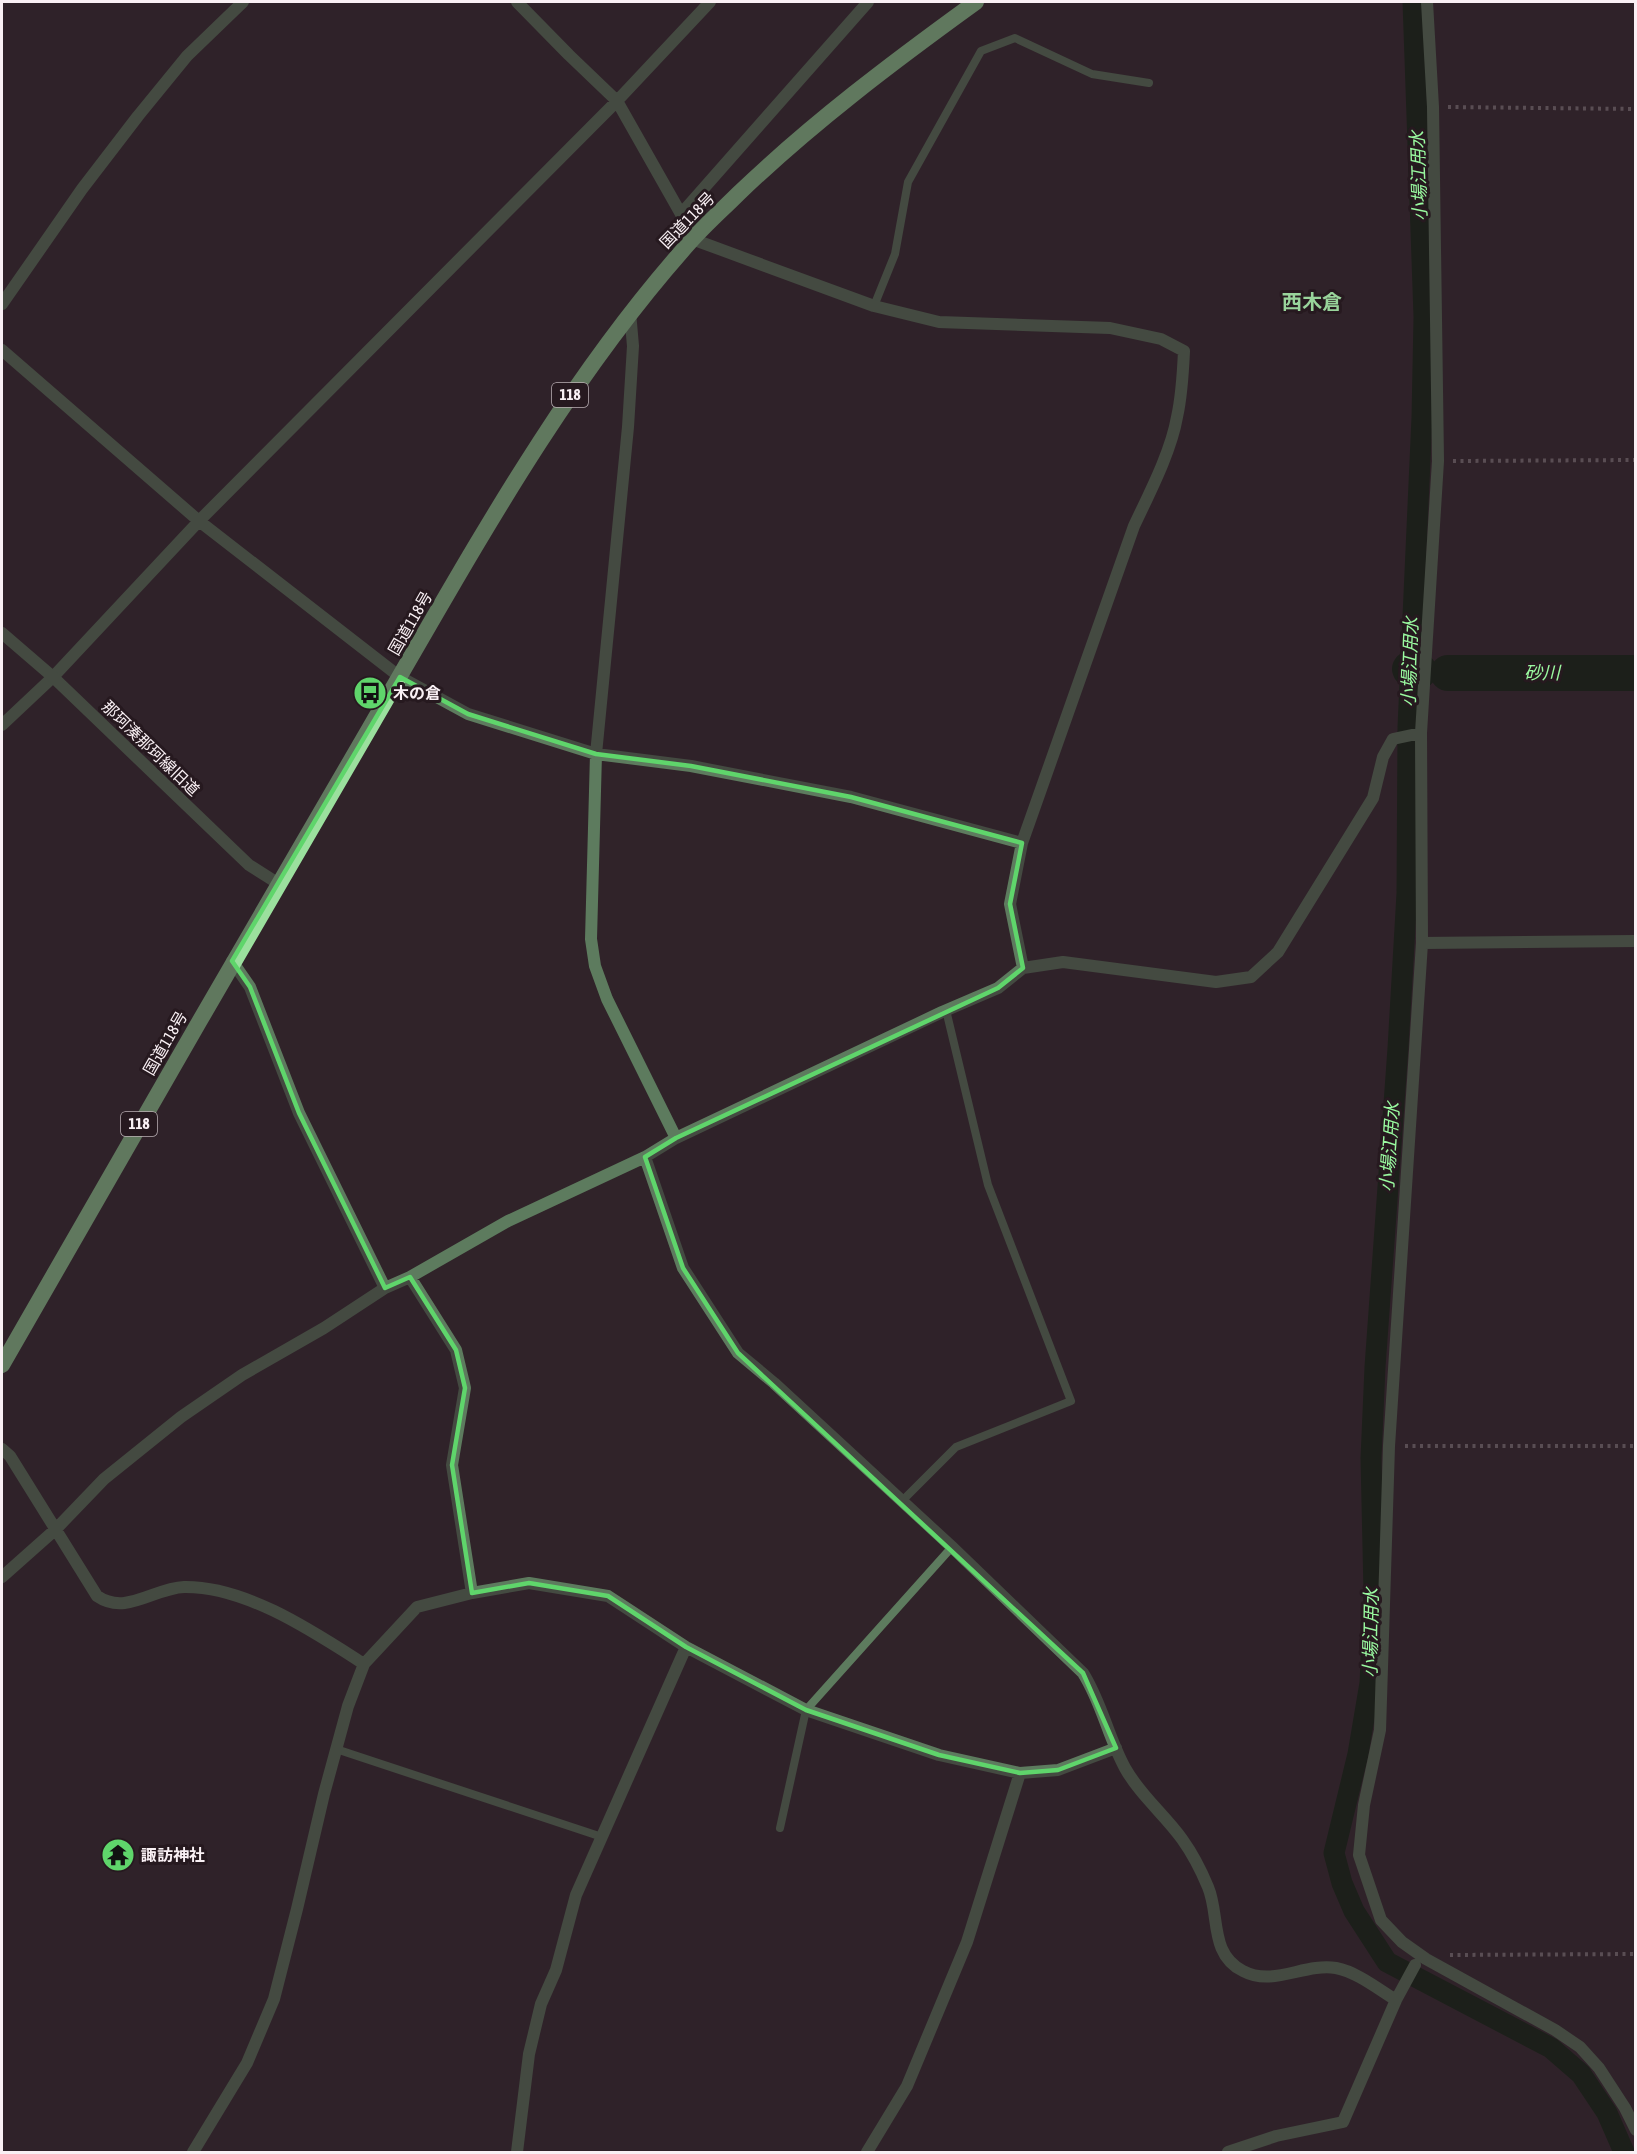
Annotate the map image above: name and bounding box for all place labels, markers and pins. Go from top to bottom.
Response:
bus stop icon: 木の倉 [352,675,388,711]
place label: 木の倉 [393,684,441,702]
temple icon: 諏訪神社 [100,1837,136,1873]
place label: 諏訪神社 [141,1846,205,1864]

